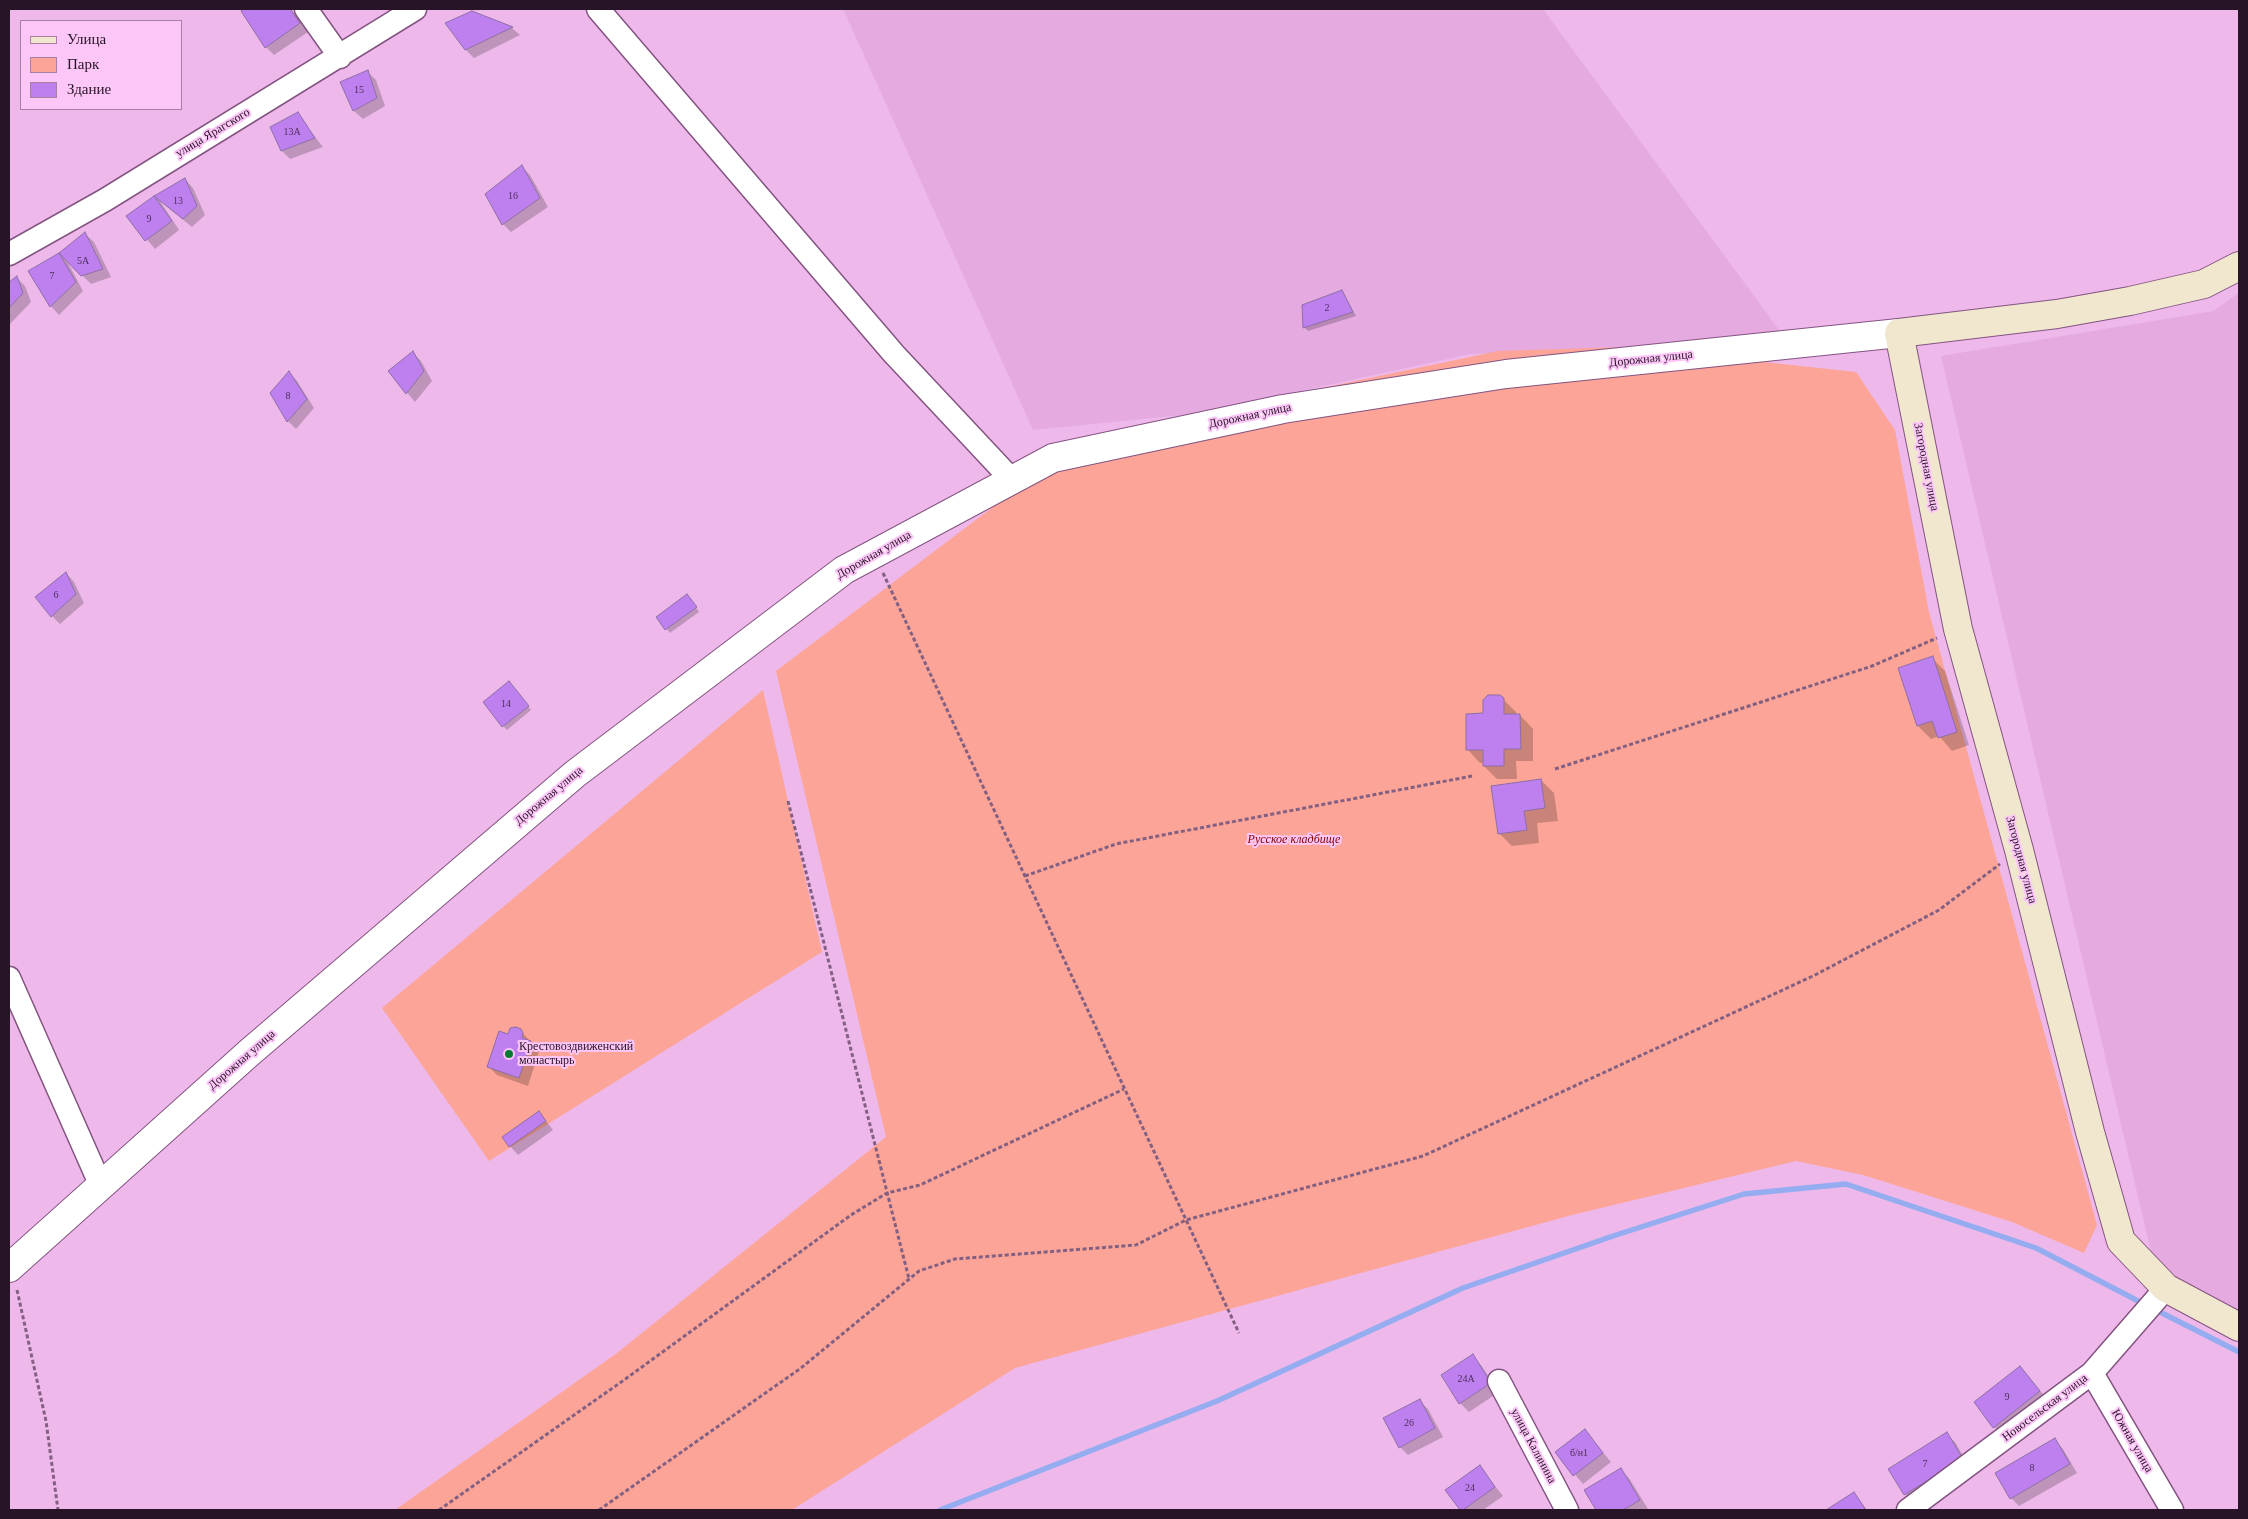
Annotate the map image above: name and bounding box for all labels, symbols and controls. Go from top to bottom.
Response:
legend [20,20,182,110]
text: Улица [67,31,106,47]
text: Парк [67,56,99,72]
text: Здание [67,81,111,97]
house number: 15 [354,84,364,96]
street label: улица Ярагского [173,105,253,161]
house number: 13А [283,126,301,138]
house number: 16 [508,190,518,202]
house number: 13 [173,195,183,207]
house number: 9 [146,213,152,225]
house number: 5А [77,255,89,267]
house number: 7 [50,270,54,282]
house number: 2 [1324,302,1330,314]
street label: Дорожная улица [1608,347,1694,371]
house number: 8 [286,390,290,402]
street label: Дорожная улица [1207,400,1293,432]
street label: Загородная улица [1910,422,1942,512]
street label: Дорожная улица [834,528,914,582]
house number: 6 [54,589,58,601]
house number: 14 [501,698,511,710]
street label: Дорожная улица [512,763,586,829]
street label: Загородная улица [2002,815,2040,905]
park label: Русское кладбище [1248,833,1340,847]
street label: Дорожная улица [206,1027,278,1093]
place label: Крестовоздвиженский монастырь [519,1040,633,1068]
marker: Крестовоздвиженский монастырь [503,1048,515,1060]
street label: Новосельская улица [1999,1371,2091,1445]
house number: 24А [1457,1373,1475,1385]
house number: 9 [2004,1391,2010,1403]
street label: улица Калинина [1507,1406,1559,1486]
street label: Южная улица [2108,1407,2156,1475]
house number: 26 [1404,1417,1414,1429]
house number: б/н1 [1570,1447,1588,1459]
house number: 7 [1922,1458,1928,1470]
house number: 8 [2030,1462,2034,1474]
house number: 24 [1465,1482,1475,1494]

